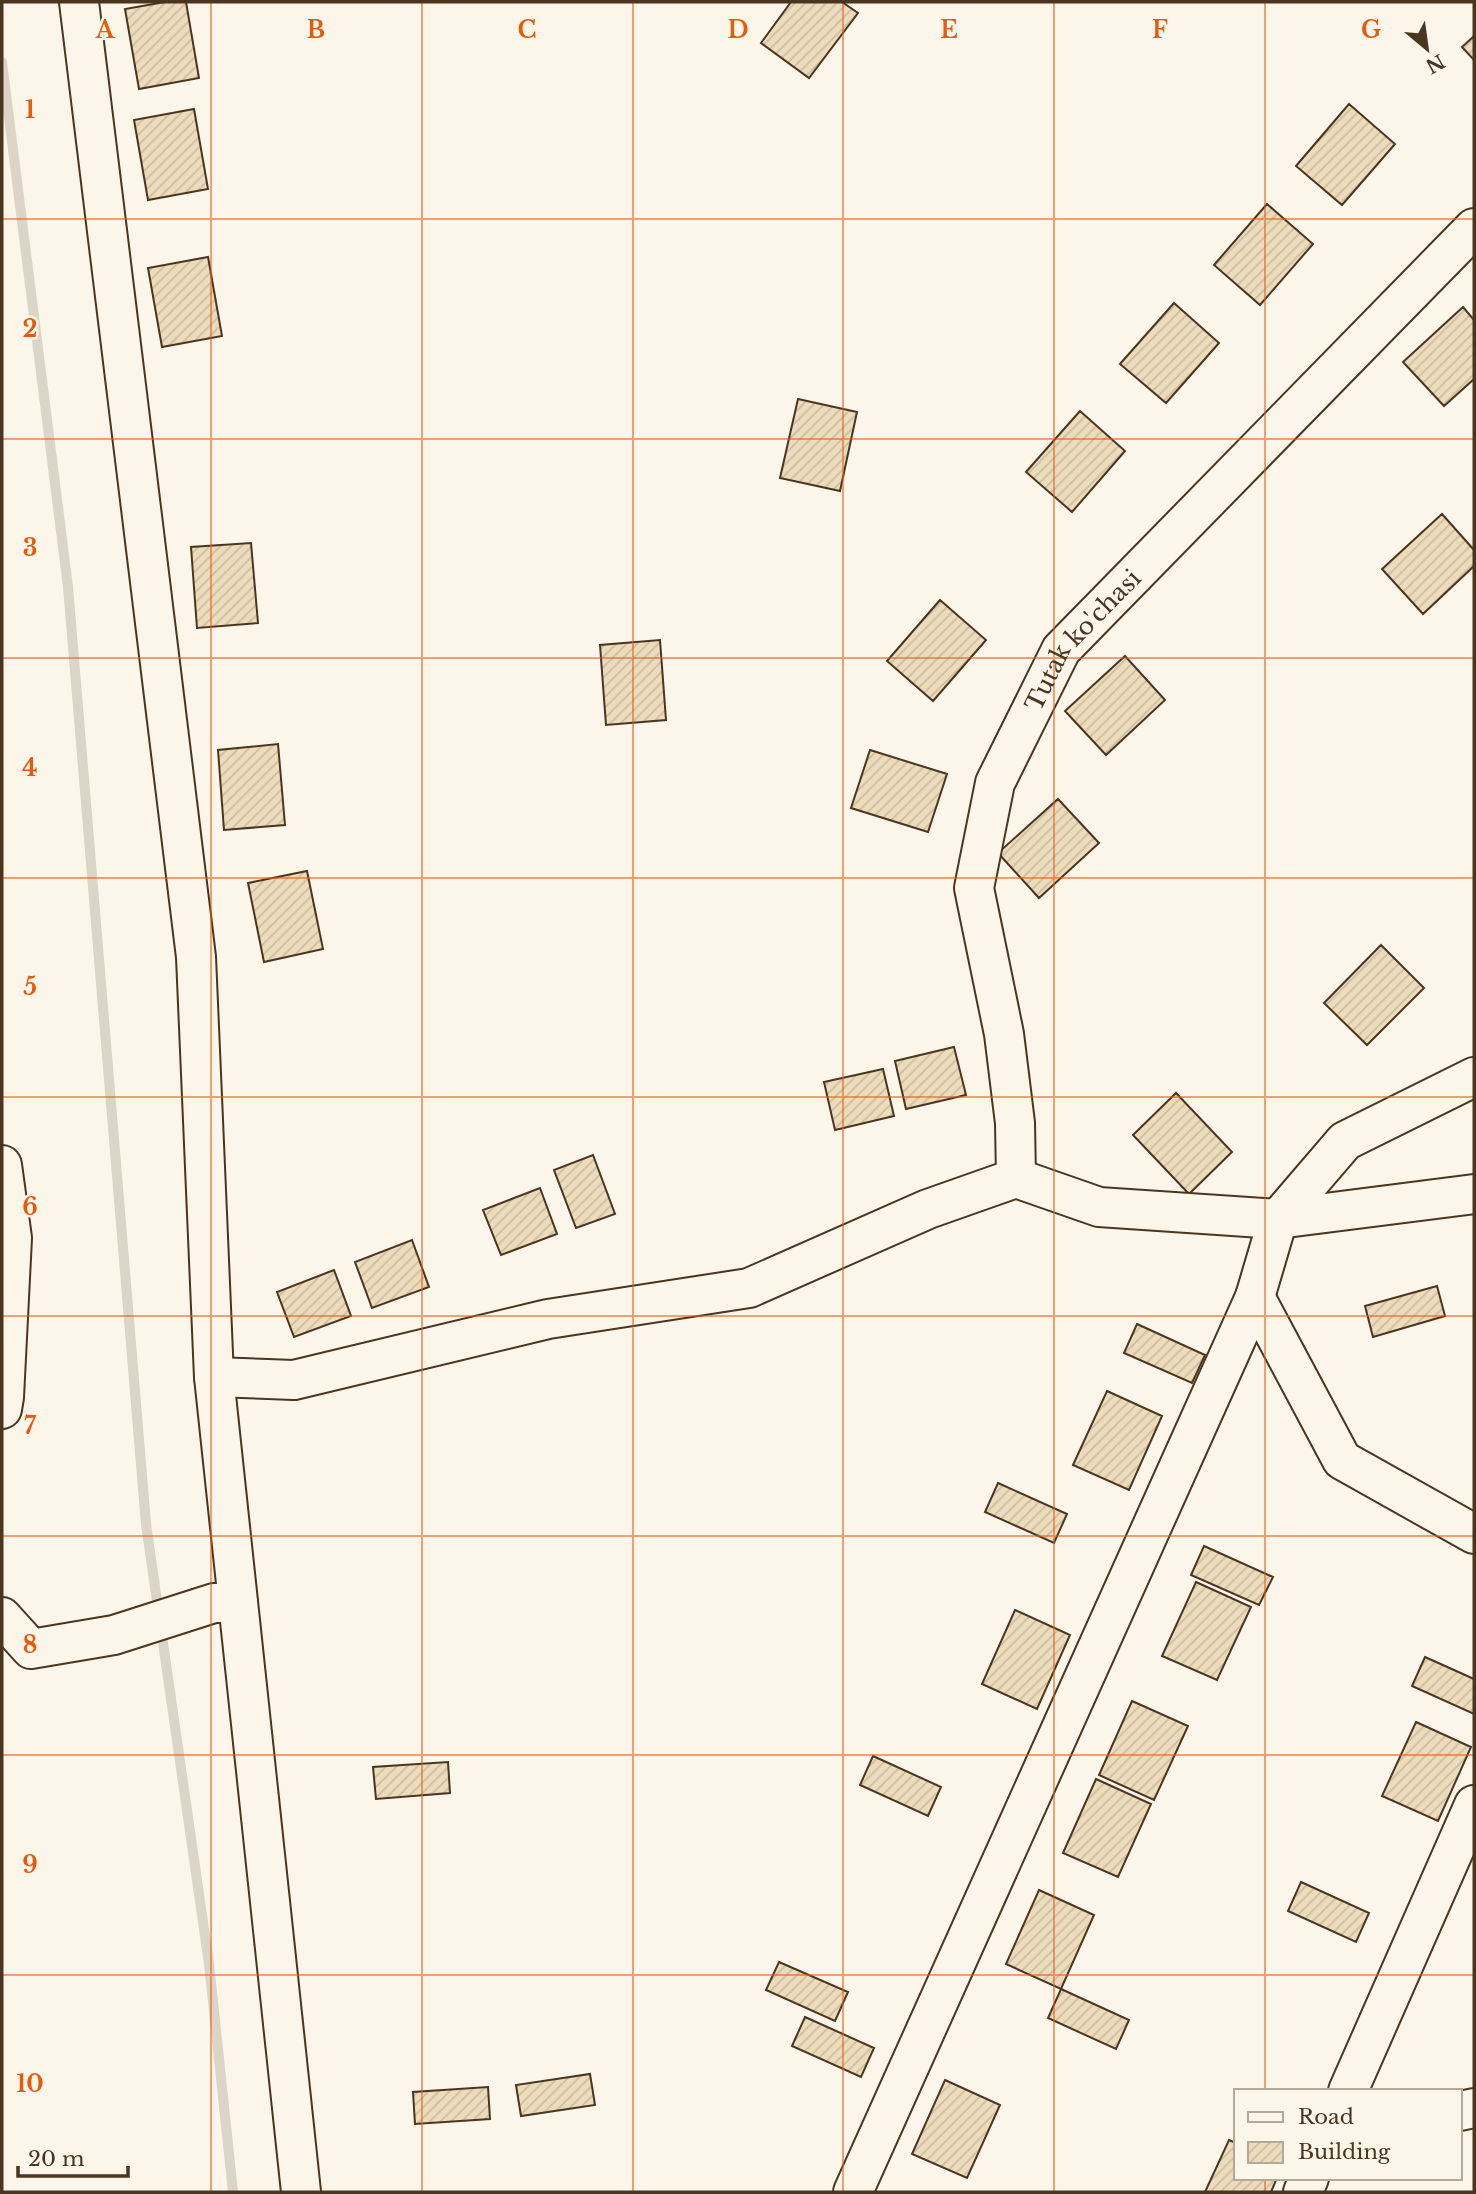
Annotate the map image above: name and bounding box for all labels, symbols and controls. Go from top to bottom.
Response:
north arrow [1392,14,1462,84]
text: A [95,16,116,44]
text: B [307,16,325,44]
text: C [518,16,536,44]
text: D [727,16,749,44]
text: E [940,16,958,44]
text: F [1152,16,1168,44]
text: G [1361,16,1381,44]
text: N [1421,49,1448,78]
text: 1 [25,96,35,124]
text: 2 [23,315,37,343]
text: 3 [23,534,37,562]
street label: Tutak ko'chasi [1019,563,1146,715]
text: 4 [22,754,38,782]
text: 5 [23,973,37,1001]
text: 6 [22,1193,38,1221]
text: 7 [24,1412,37,1440]
text: 8 [23,1631,37,1659]
text: 9 [22,1851,38,1879]
text: 10 [16,2070,44,2098]
legend [1234,2089,1462,2180]
text: Road [1298,2104,1354,2130]
scale bar [18,2134,128,2178]
text: Building [1298,2139,1391,2165]
text: 20 m [28,2146,85,2172]

